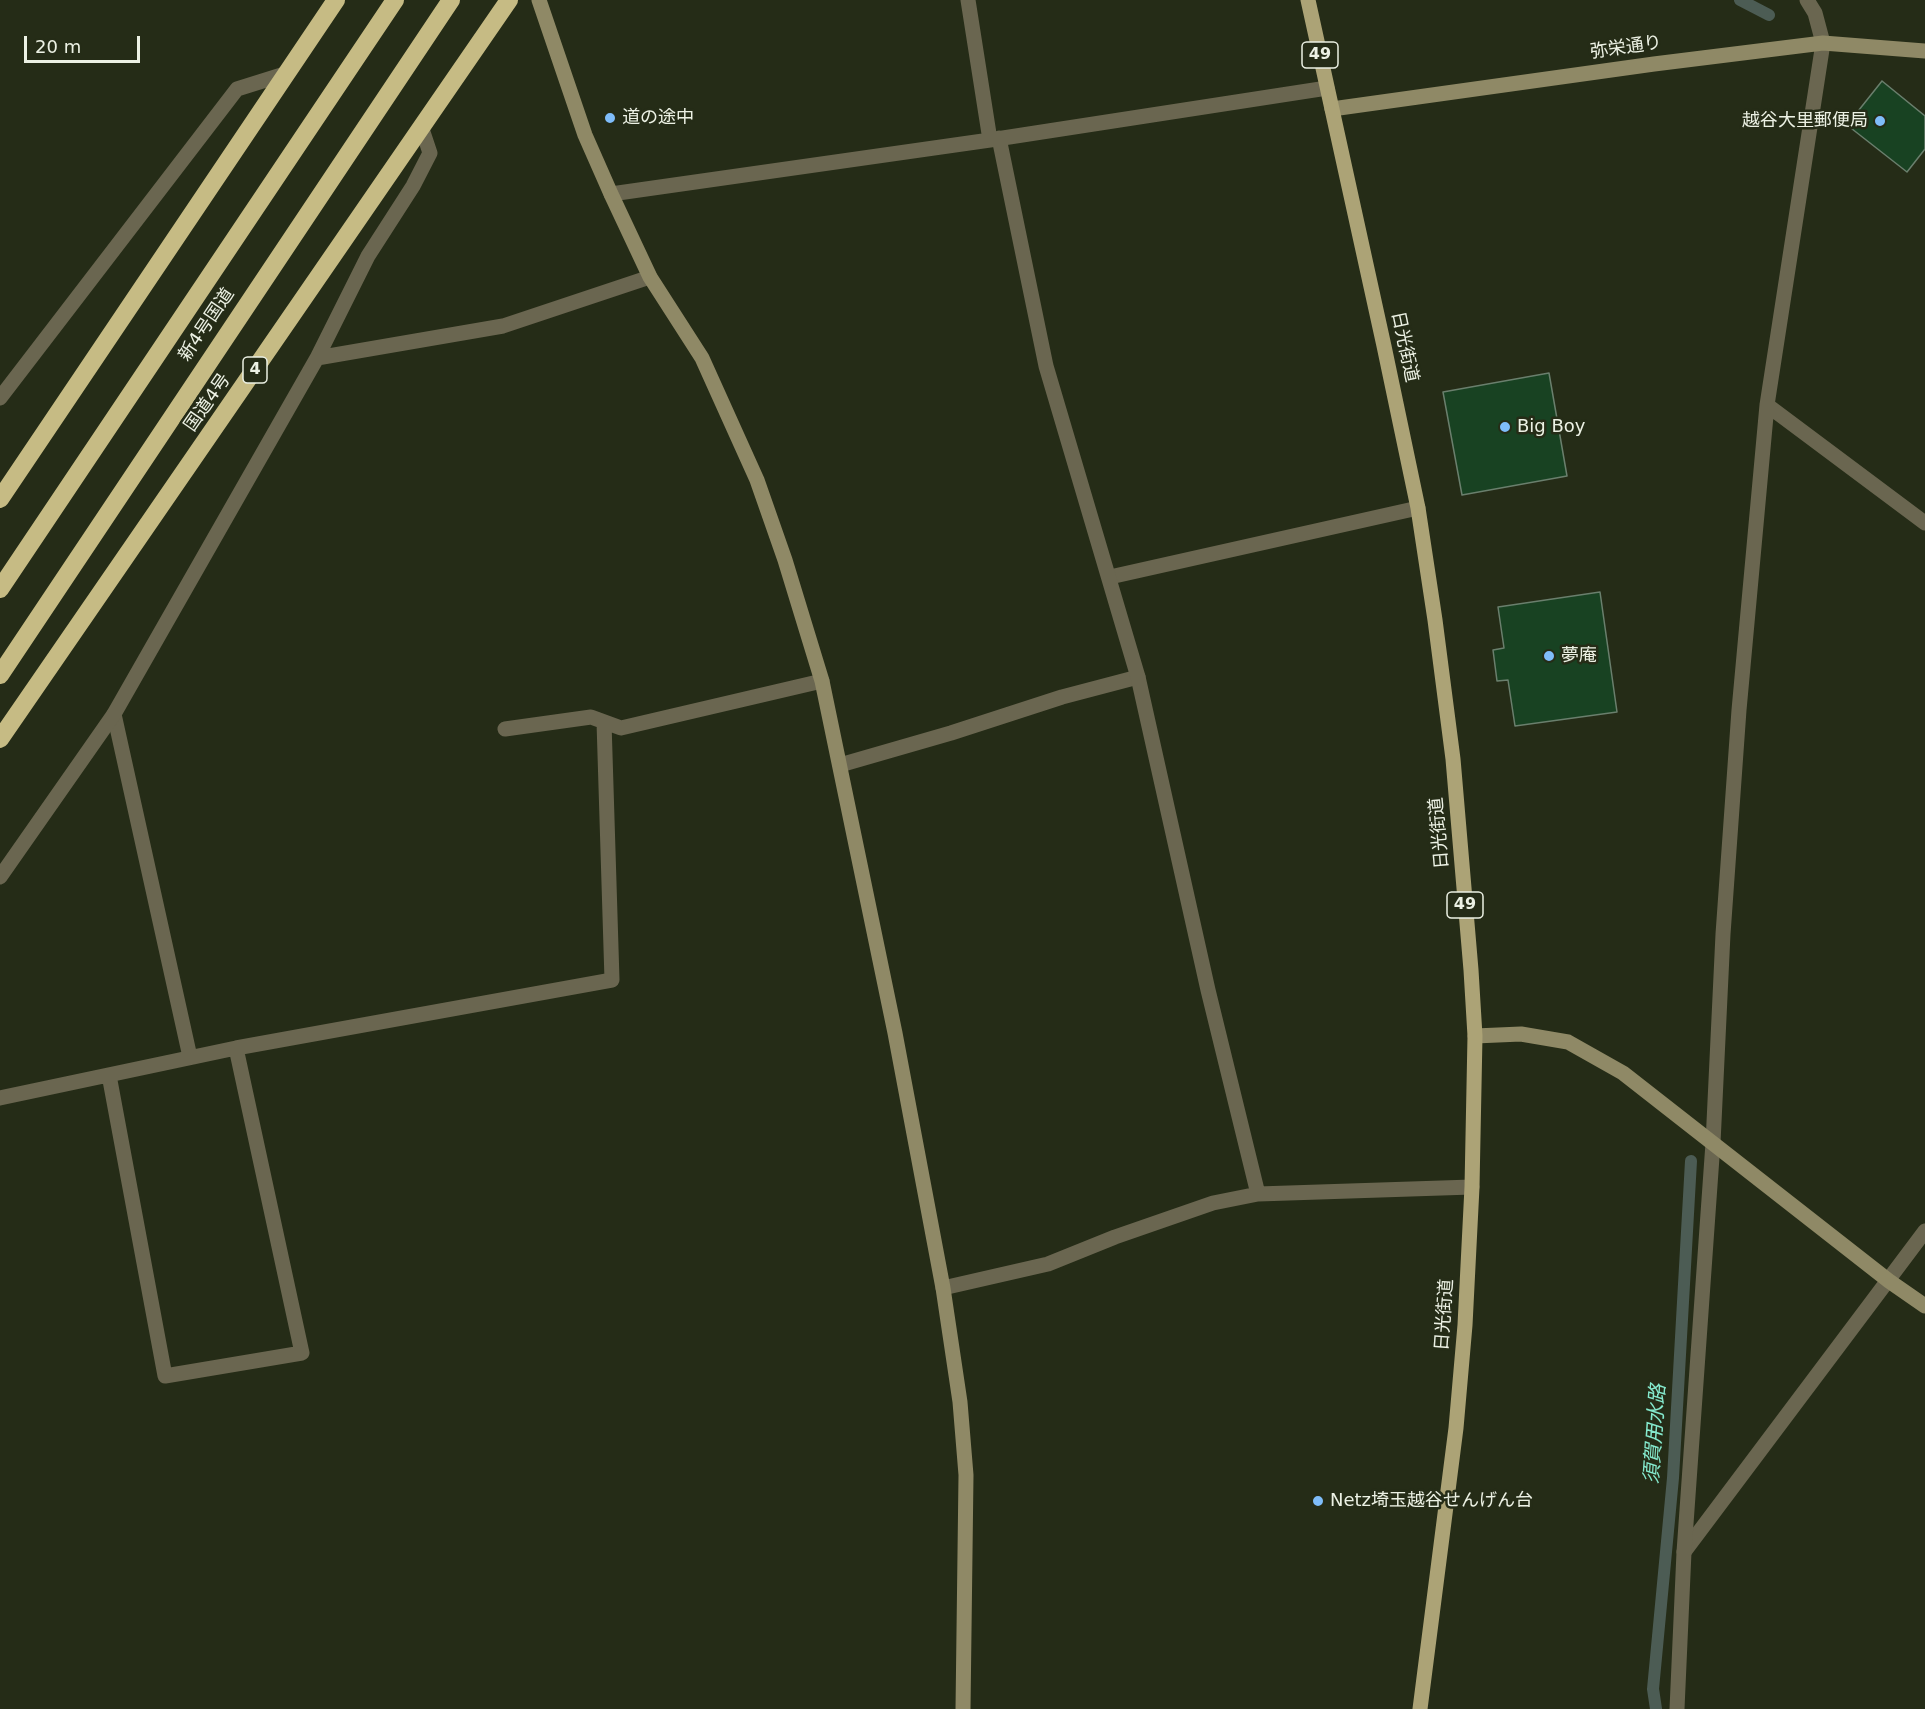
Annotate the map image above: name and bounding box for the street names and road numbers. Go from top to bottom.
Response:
street label: 弥栄通り [1589,32,1663,64]
road number: 49 [1302,42,1338,68]
street label: 新4号国道 [175,284,239,366]
street label: 日光街道 [1386,310,1422,384]
road number: 4 [243,357,267,383]
street label: 国道4号 [180,370,236,436]
street label: 日光街道 [1426,796,1454,870]
road number: 49 [1447,892,1483,918]
street label: 日光街道 [1432,1278,1458,1352]

